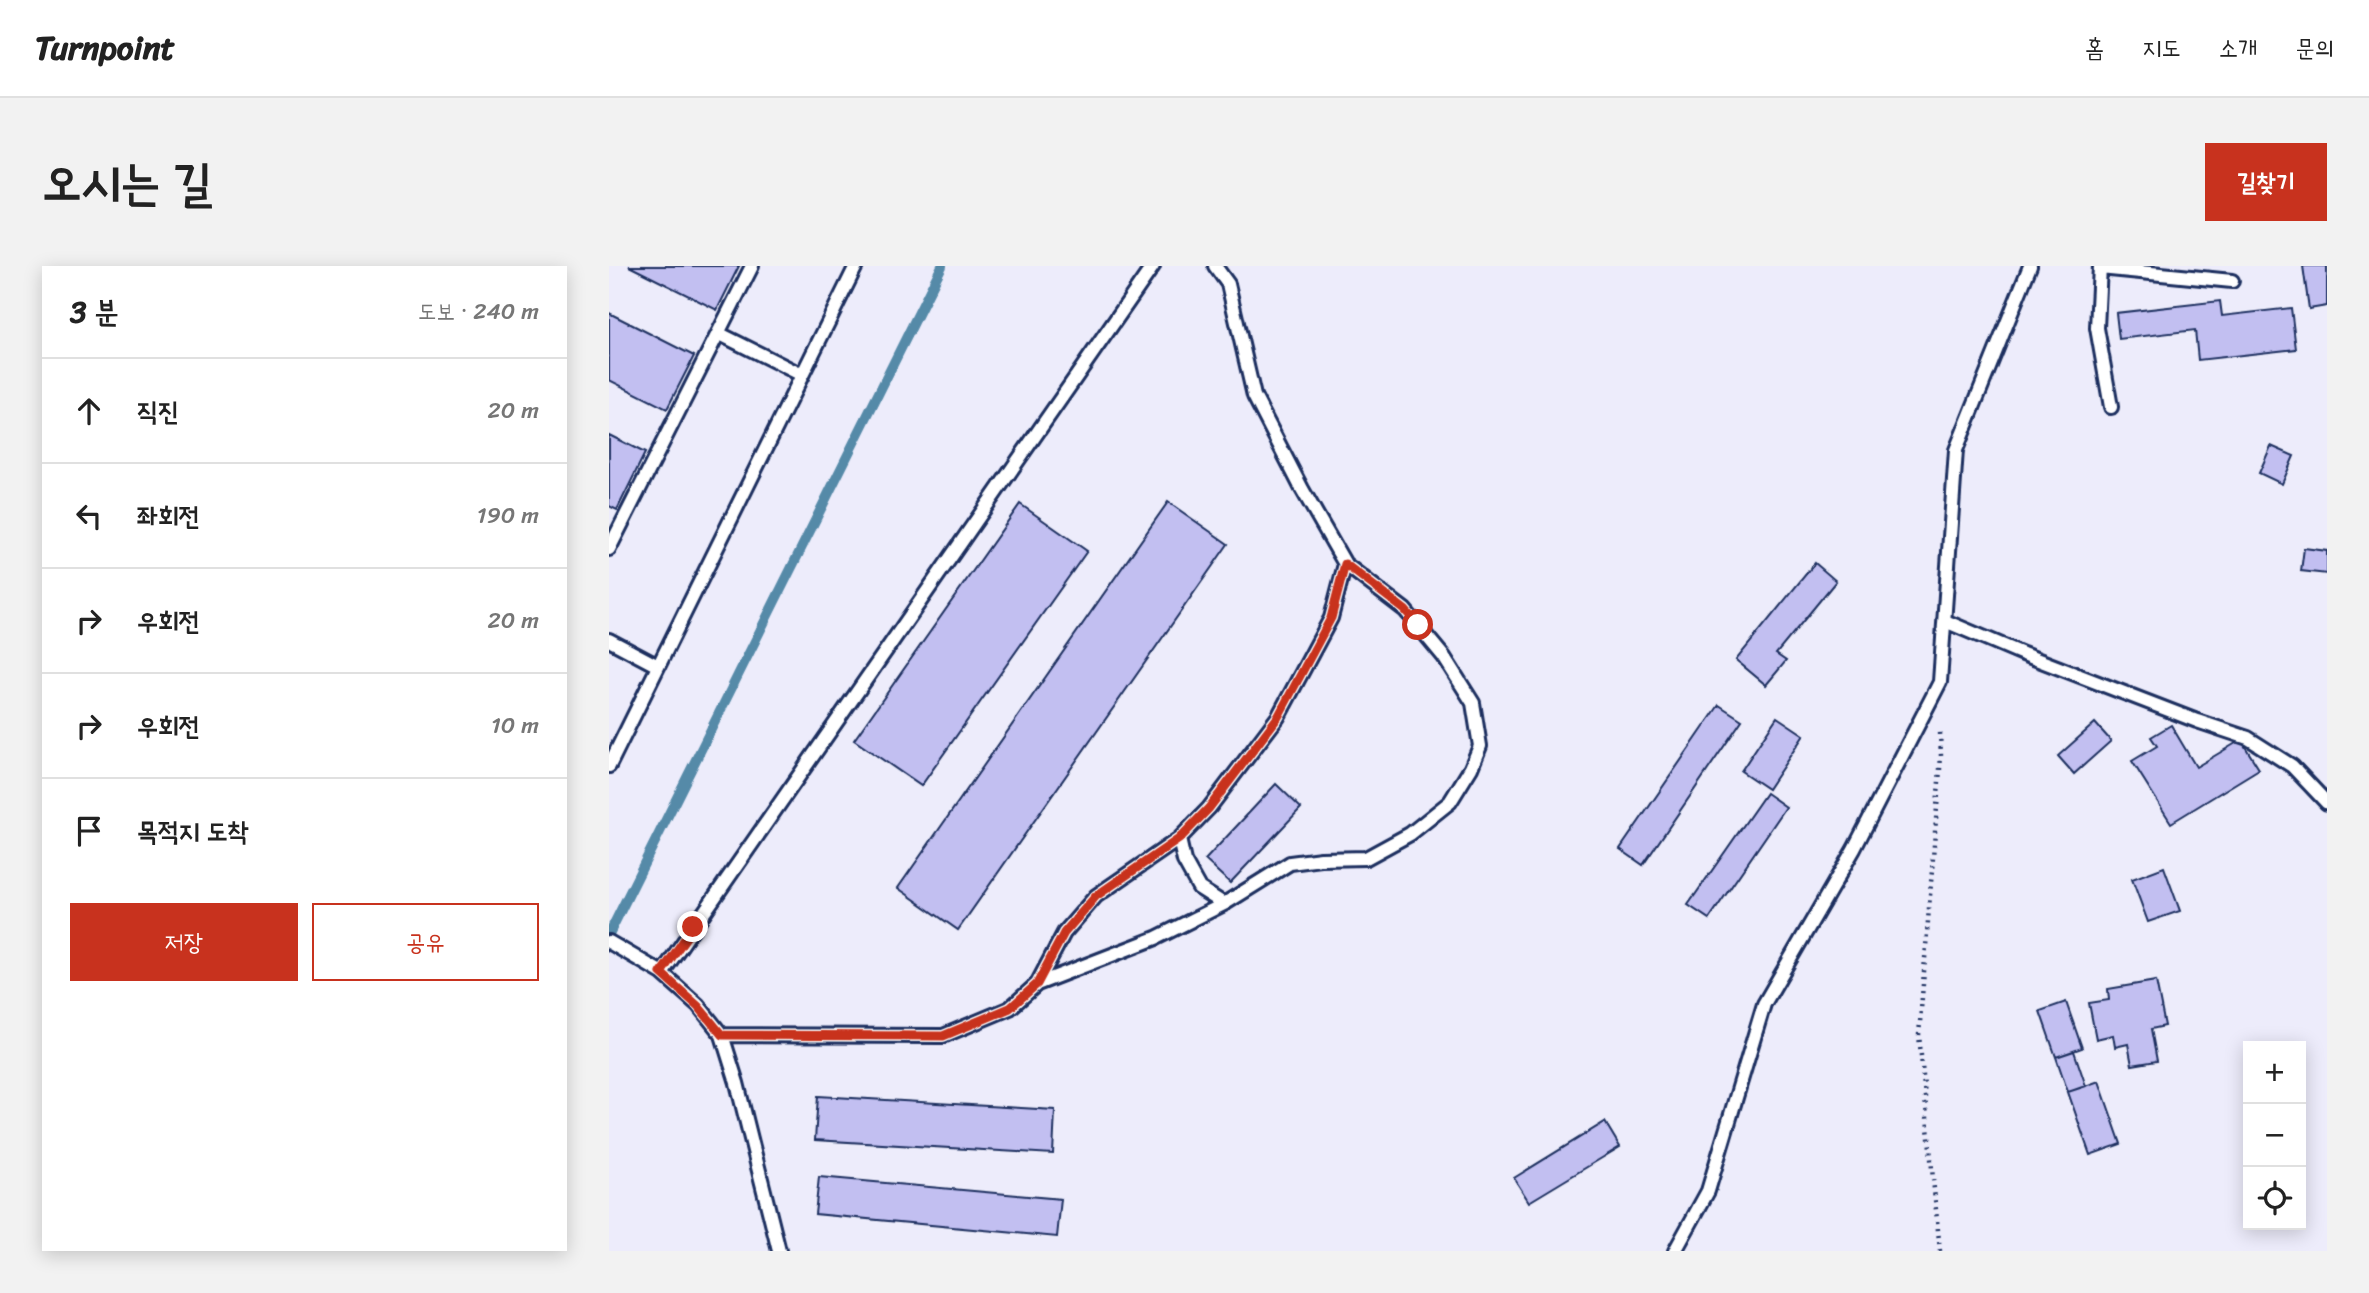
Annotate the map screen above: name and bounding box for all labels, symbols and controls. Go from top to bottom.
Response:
text: Turnpoint [35,19,175,77]
text: 홈 [2085,27,2104,69]
text: 지도 [2142,27,2181,69]
text: 소개 [2219,27,2257,69]
text: 문의 [2295,27,2334,69]
text: 오시는 길 [42,139,212,226]
button: 길찾기 [2205,143,2327,221]
text: 3 분 [70,285,118,339]
text: 도보 · 240 m [418,291,539,332]
text: 직진 [137,388,179,434]
text: 20 m [488,390,539,431]
icon: ahead [70,392,108,430]
text: 좌회전 [137,493,200,539]
text: 190 m [477,495,539,536]
icon: left [70,497,108,535]
text: 우회전 [137,598,200,644]
text: 20 m [488,600,539,641]
icon: right [70,602,108,640]
route start [1402,609,1433,640]
text: 우회전 [137,703,200,749]
text: 10 m [491,705,539,746]
icon: right [70,707,108,745]
text: 목적지 도착 [137,808,248,854]
icon: arrive [70,812,108,850]
button: 저장 [70,903,298,981]
button: 공유 [312,903,539,981]
route end [677,911,708,942]
map controls [2243,1041,2306,1230]
button: + [2243,1041,2306,1104]
button: − [2243,1104,2306,1167]
button: locate [2243,1167,2306,1230]

